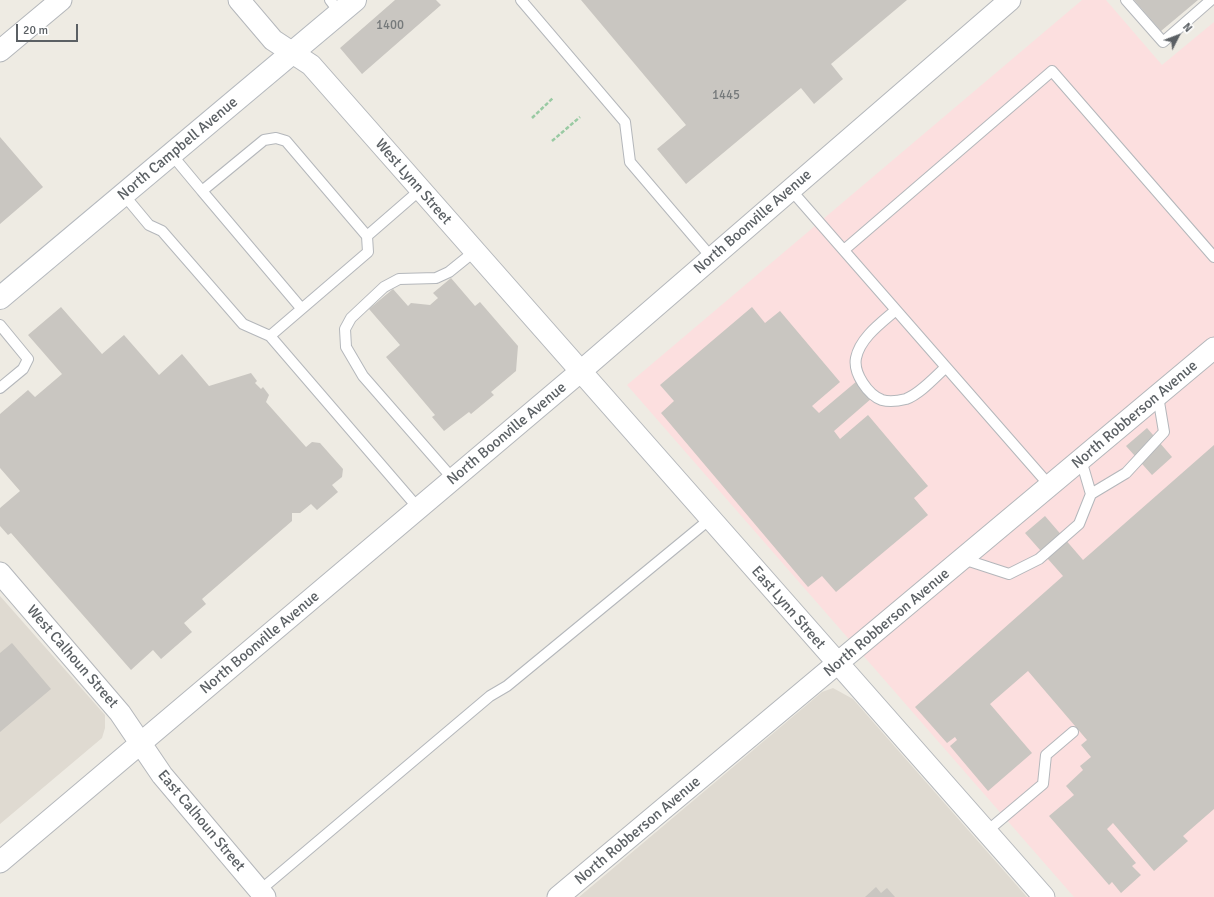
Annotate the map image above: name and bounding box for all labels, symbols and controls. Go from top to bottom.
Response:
scale bar [18,16,80,42]
north arrow [1158,16,1198,56]
house number: 1400 [376,18,404,34]
text: N [1180,20,1195,35]
text: 20 m [23,23,48,38]
house number: 1445 [712,88,740,104]
street label: North Campbell Avenue [114,93,242,205]
street label: West Lynn Street [371,135,455,229]
street label: North Boonville Avenue [690,166,816,278]
street label: North Robberson Avenue [1068,357,1202,473]
street label: North Boonville Avenue [444,379,570,489]
street label: East Lynn Street [747,563,829,653]
street label: North Robberson Avenue [820,565,954,681]
street label: North Boonville Avenue [197,588,323,698]
street label: West Calhoun Street [22,602,122,712]
street label: East Calhoun Street [153,767,249,875]
street label: North Robberson Avenue [571,773,705,889]

